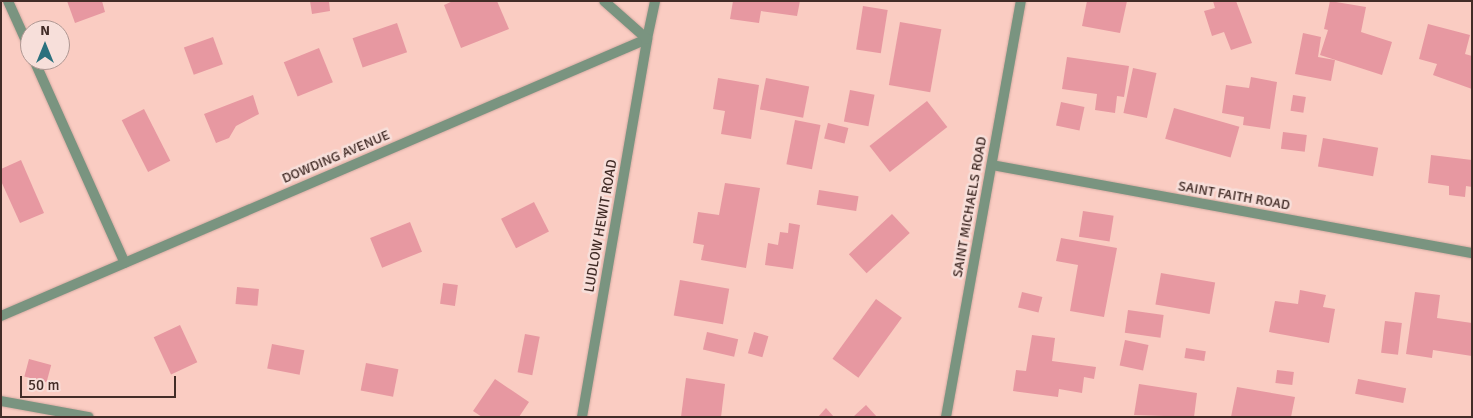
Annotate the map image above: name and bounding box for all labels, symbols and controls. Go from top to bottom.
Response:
north arrow [20,20,70,70]
text: N [40,22,50,39]
street label: DOWDING AVENUE [280,127,392,187]
street label: SAINT MICHAELS ROAD [949,135,991,279]
street label: LUDLOW HEWIT ROAD [581,158,621,294]
street label: SAINT FAITH ROAD [1177,178,1291,214]
scale bar [22,366,179,398]
text: 50 m [28,376,59,394]

